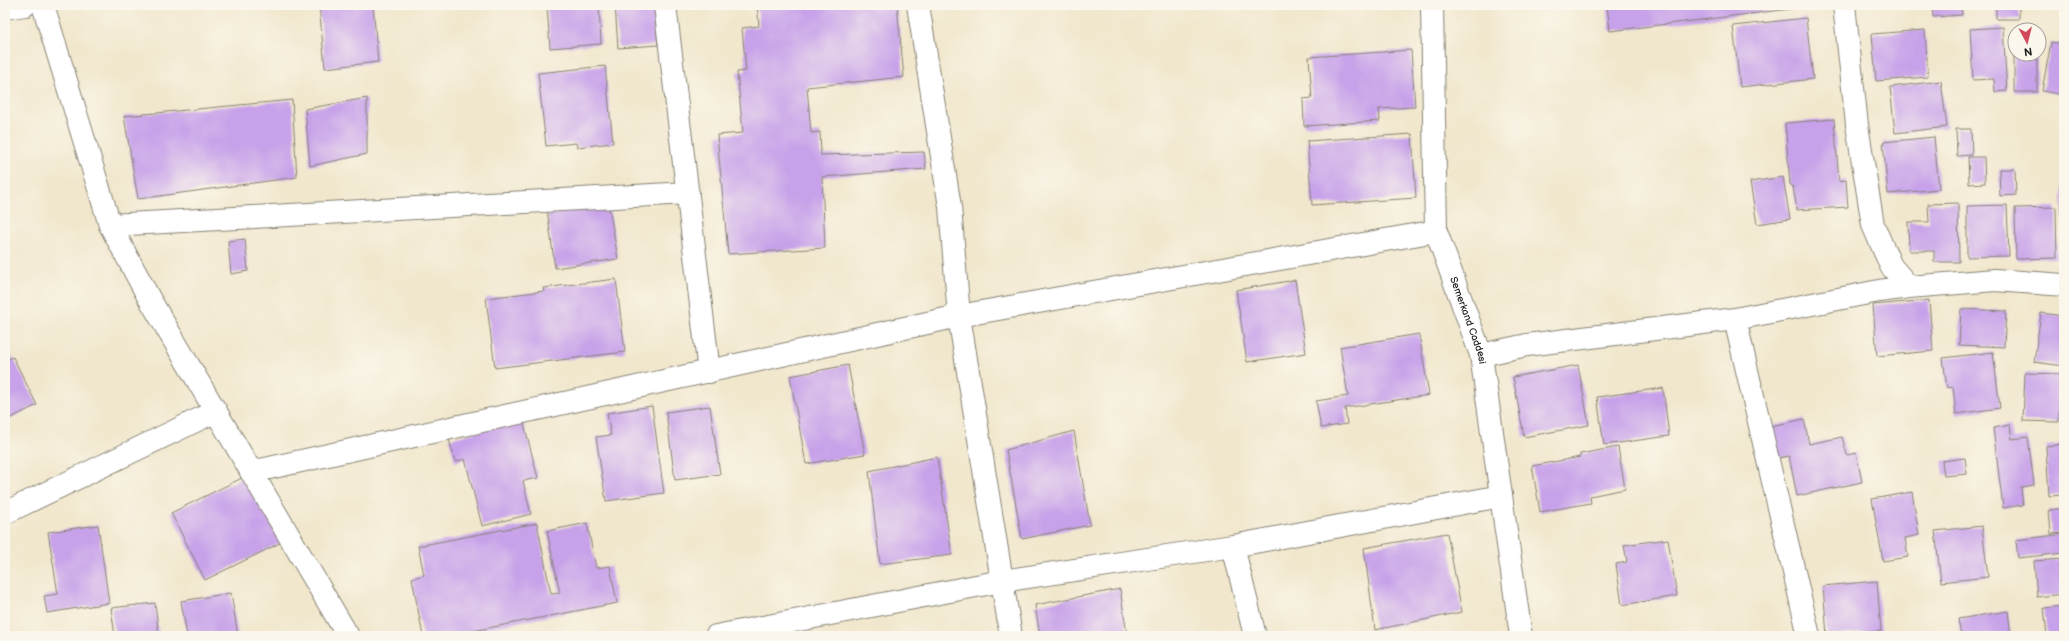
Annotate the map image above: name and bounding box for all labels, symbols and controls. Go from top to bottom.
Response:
north arrow [2007,22,2047,62]
text: N [2023,44,2033,58]
street label: Semerkand Caddesi [1447,275,1488,365]

